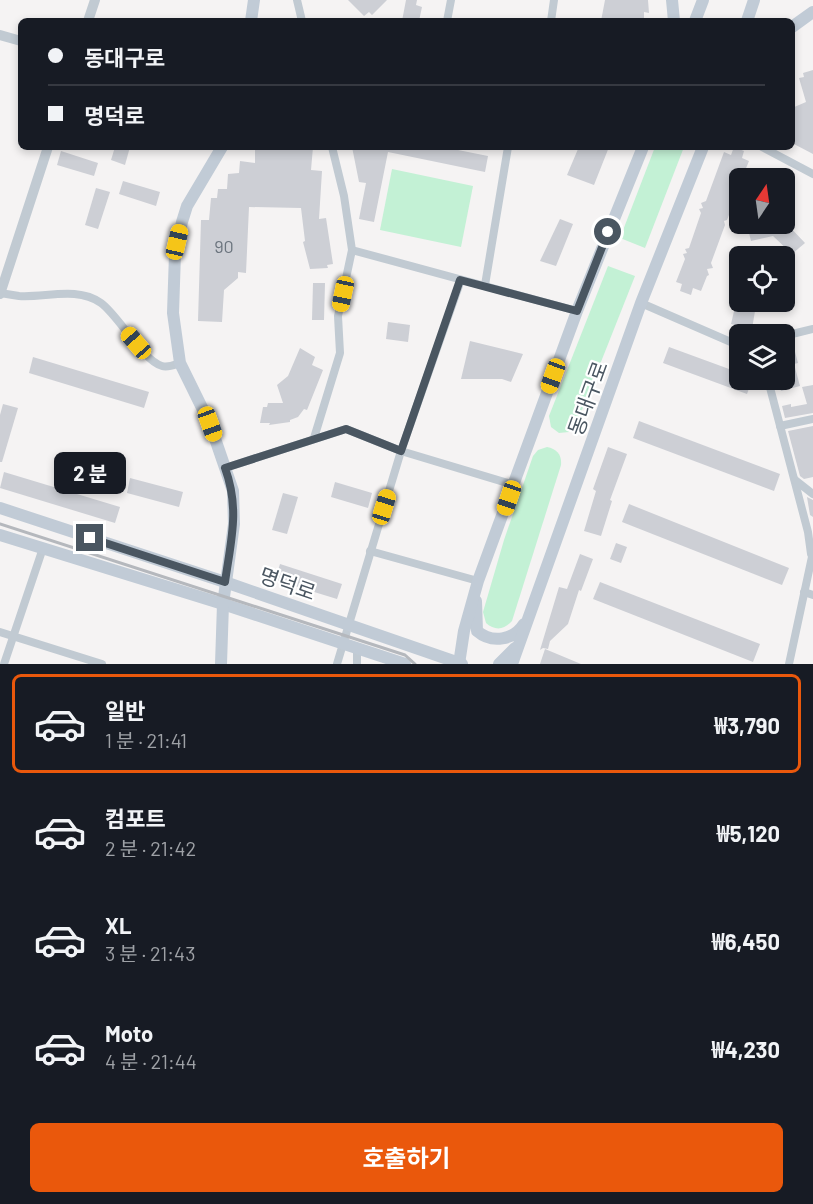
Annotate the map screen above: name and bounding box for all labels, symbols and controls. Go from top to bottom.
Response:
text: 동대구로 [84,44,165,70]
text: 명덕로 [84,102,145,128]
north arrow [729,168,795,234]
map controls [729,168,795,390]
route start [594,218,621,245]
car [164,222,190,262]
house number: 90 [214,235,234,257]
button: locate [729,246,795,312]
car [330,275,356,313]
car [117,324,155,362]
button: layers [729,324,795,390]
car [538,356,568,396]
street label: 동대구로 [562,357,612,439]
car [195,404,225,444]
callout: 2 분 [54,451,126,493]
text: 2 분 [73,461,107,485]
car [495,478,523,518]
car [370,487,398,527]
route end [76,524,103,551]
street label: 명덕로 [257,562,319,604]
icon: car [33,697,87,751]
text: 일반 [105,697,145,723]
text: ₩3,790 [714,712,780,738]
text: 1 분 · 21:41 [105,728,187,752]
icon: car [33,805,87,859]
text: 컴포트 [105,805,166,831]
text: ₩5,120 [717,820,780,846]
text: 2 분 · 21:42 [105,836,196,860]
text: XL [105,912,131,938]
icon: car [33,913,87,967]
text: ₩6,450 [712,928,780,954]
text: 3 분 · 21:43 [105,941,195,965]
text: Moto [105,1020,153,1046]
icon: car [33,1021,87,1075]
text: ₩4,230 [711,1036,780,1062]
text: 4 분 · 21:44 [105,1049,197,1073]
button: 호출하기 [30,1123,783,1192]

